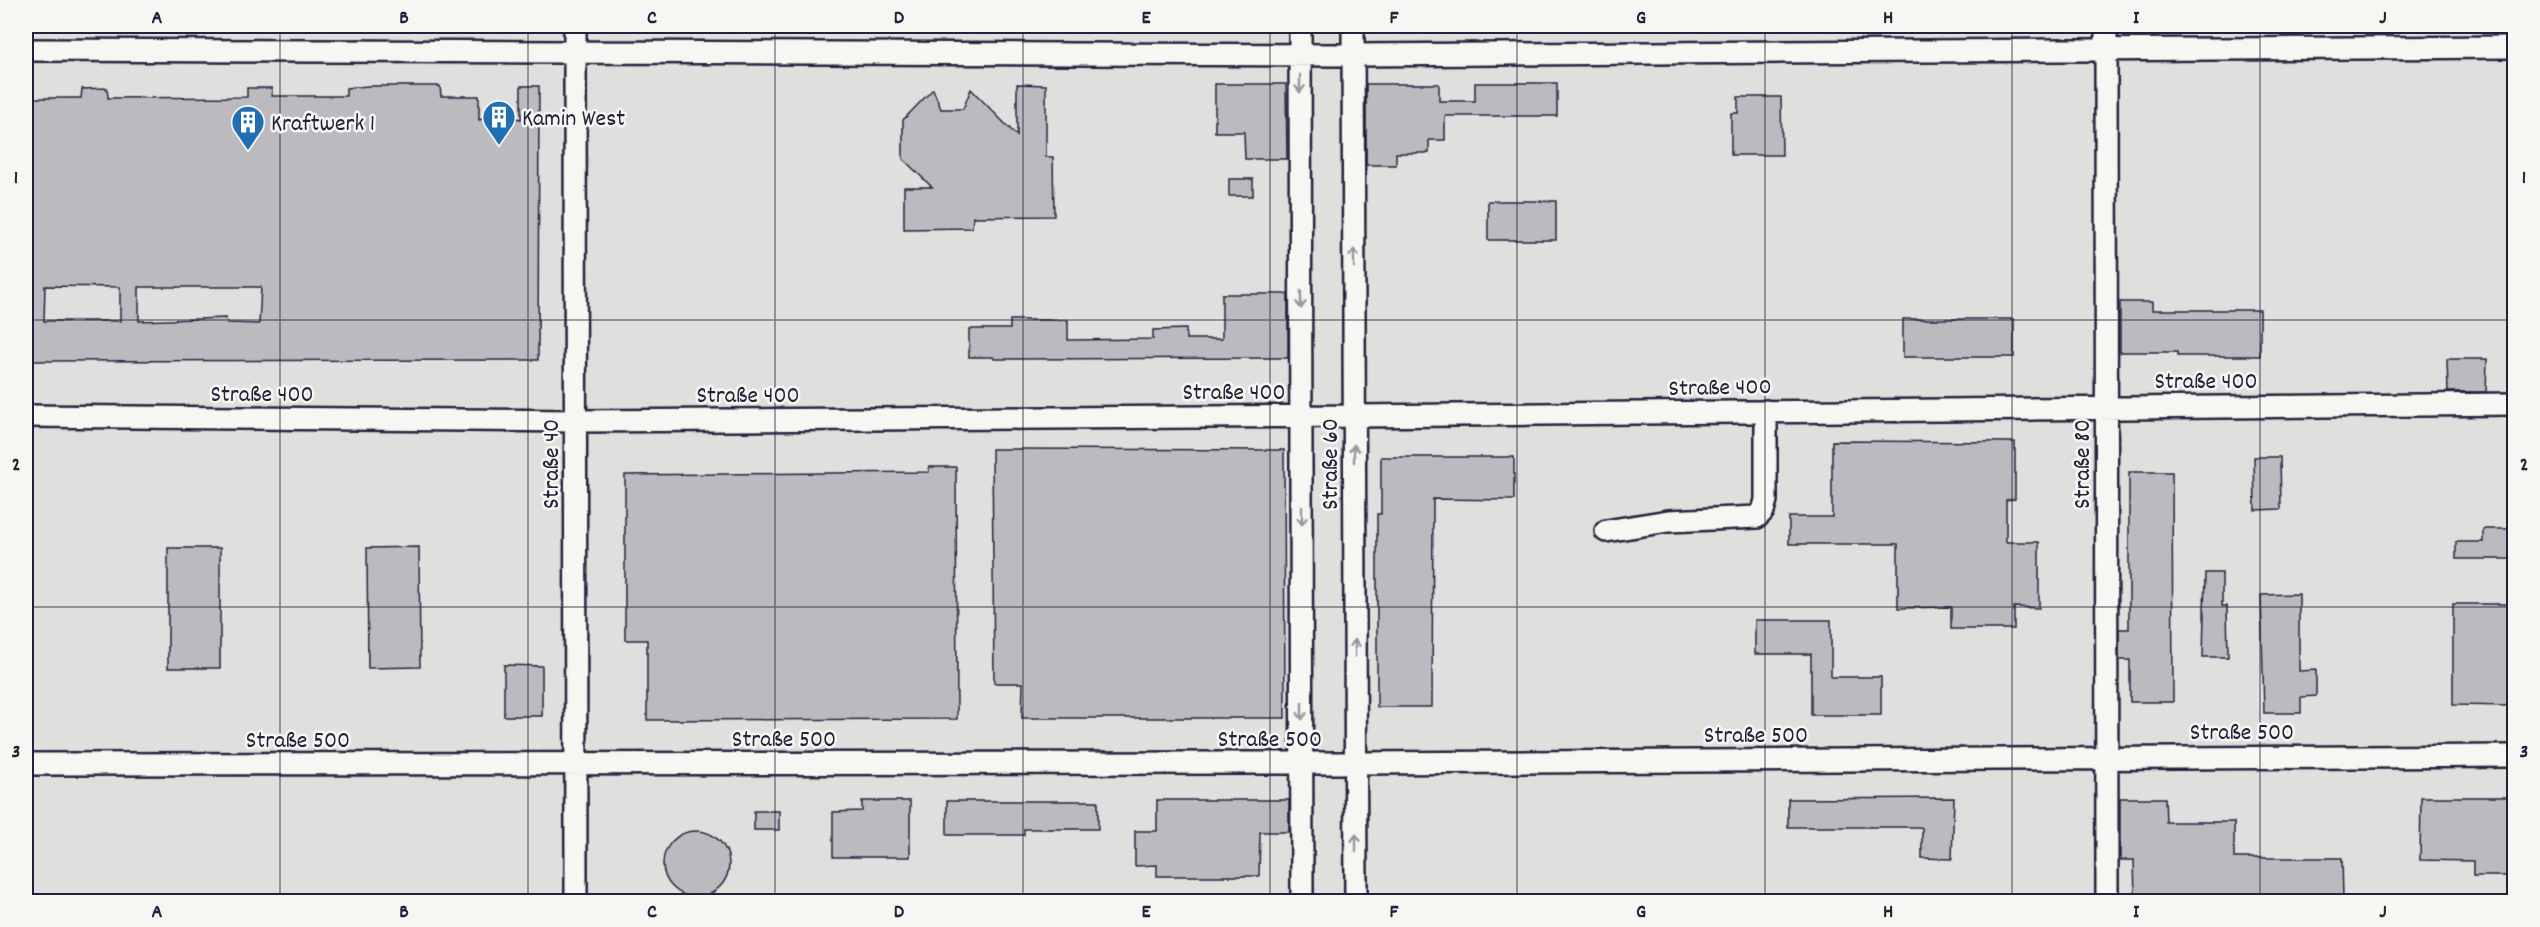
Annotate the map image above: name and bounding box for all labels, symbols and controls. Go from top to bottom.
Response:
text: A [152,5,163,33]
text: B [399,5,409,33]
text: C [647,5,657,33]
text: D [894,5,905,33]
text: E [1141,5,1151,33]
text: F [1390,5,1400,33]
text: G [1636,5,1646,33]
text: H [1883,5,1893,33]
text: I [2133,5,2140,33]
text: J [2379,5,2387,33]
one-way arrow [1294,73,1306,93]
building icon: Kamin West [481,99,517,146]
place label: Kamin West [522,103,625,137]
building icon: Kraftwerk 1 [230,104,266,151]
place label: Kraftwerk 1 [271,108,375,142]
text: 1 [14,165,18,193]
text: 1 [2522,165,2526,193]
one-way arrow [1348,249,1360,269]
one-way arrow [1295,289,1307,309]
street label: Straße 400 [2154,366,2258,400]
street label: Straße 400 [1668,371,1772,407]
street label: Straße 400 [1182,377,1286,411]
street label: Straße 400 [210,379,314,413]
street label: Straße 400 [696,380,800,414]
street label: Straße 60 [1315,418,1349,510]
street label: Straße 40 [536,419,570,509]
street label: Straße 80 [2067,419,2101,509]
one-way arrow [1348,444,1360,464]
text: 2 [12,452,20,480]
text: 2 [2520,452,2528,480]
one-way arrow [1296,505,1308,525]
one-way arrow [1349,639,1361,659]
one-way arrow [1296,700,1308,720]
street label: Straße 500 [2190,717,2294,751]
street label: Straße 500 [1704,720,1808,754]
street label: Straße 500 [732,724,836,758]
street label: Straße 500 [1218,724,1322,758]
street label: Straße 500 [246,725,350,759]
text: 3 [12,739,20,767]
text: 3 [2520,739,2528,767]
one-way arrow [1350,834,1362,854]
text: A [152,899,163,927]
text: B [399,899,409,927]
text: C [647,899,657,927]
text: D [894,899,905,927]
text: E [1141,899,1151,927]
text: F [1390,899,1400,927]
text: G [1636,899,1646,927]
text: H [1883,899,1893,927]
text: I [2133,899,2140,927]
text: J [2379,899,2387,927]

